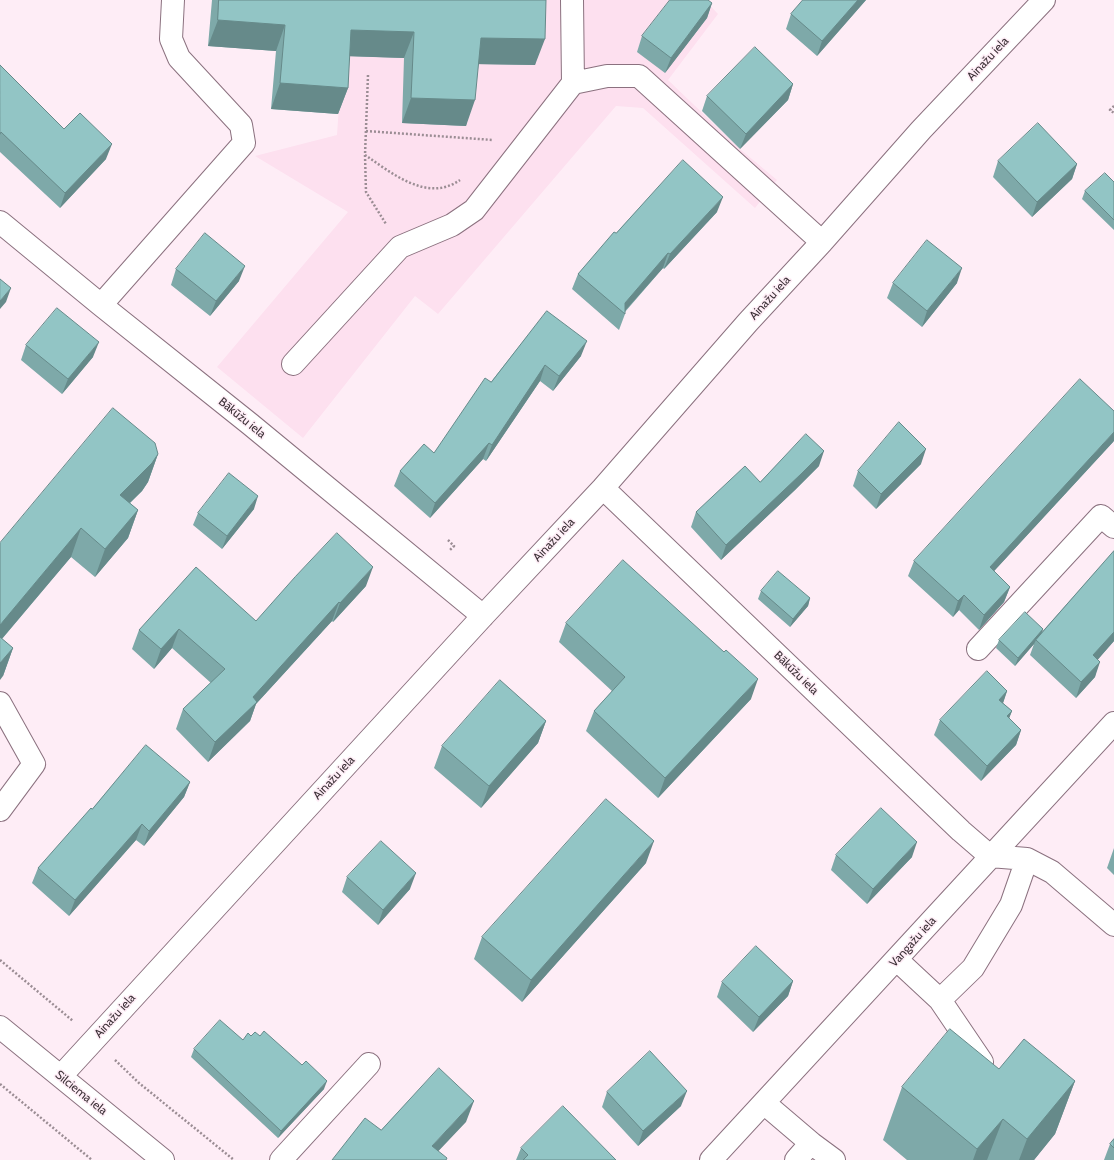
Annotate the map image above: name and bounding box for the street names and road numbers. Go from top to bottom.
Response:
street label: Ainažu iela [964,34,1012,84]
street label: Ainažu iela [746,273,794,323]
street label: Bākūžu iela [216,395,268,441]
street label: Ainažu iela [530,515,578,565]
street label: Bākūžu iela [771,648,821,698]
street label: Ainažu iela [310,753,358,803]
street label: Vangažu iela [887,914,939,970]
street label: Ainažu iela [91,991,139,1041]
street label: Silciema iela [52,1068,110,1118]

